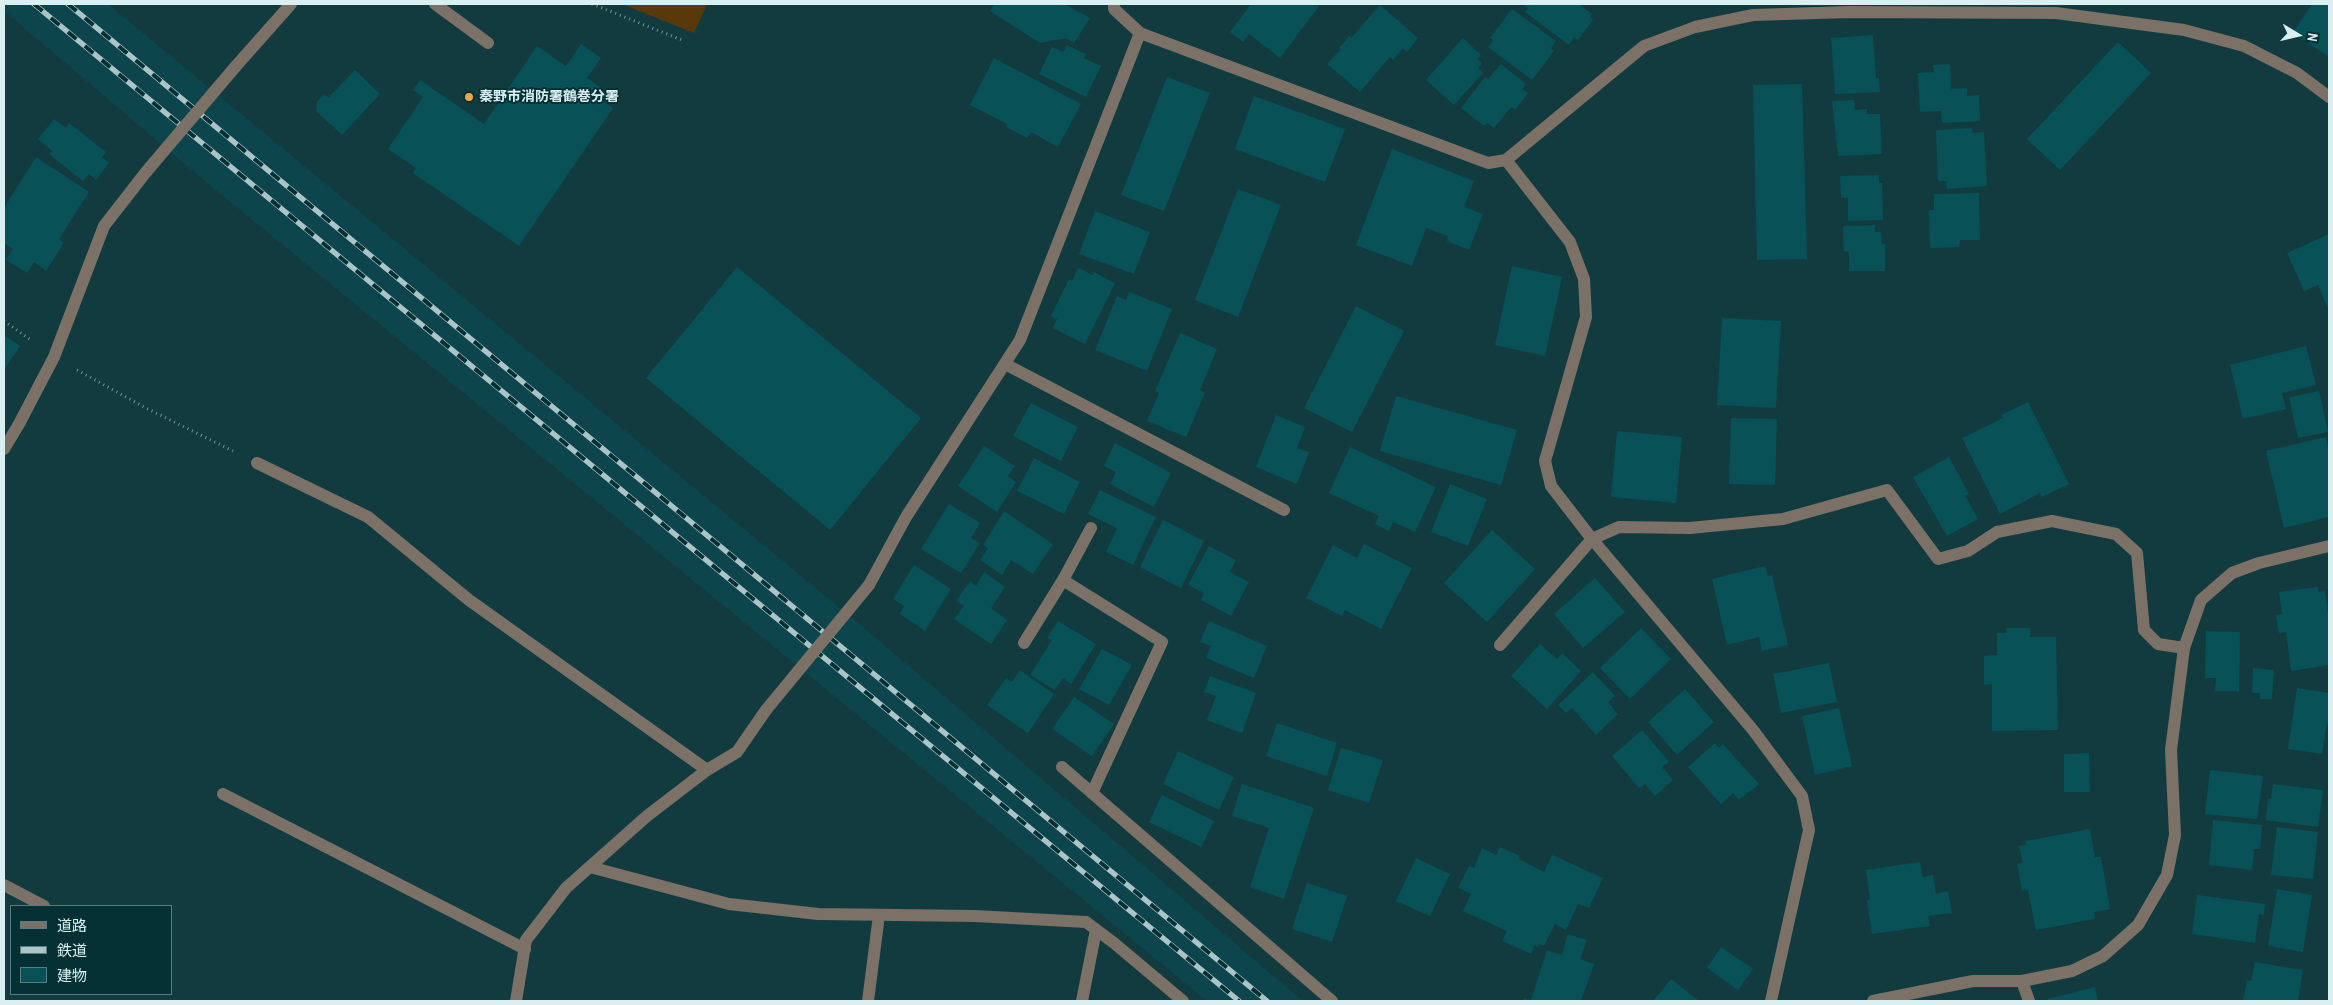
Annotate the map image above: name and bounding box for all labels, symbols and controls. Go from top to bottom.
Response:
north arrow [2273,10,2323,60]
text: N [2303,32,2322,43]
place label: 秦野市消防署鶴巻分署 [479,89,619,105]
marker: 秦野市消防署鶴巻分署 [463,91,475,103]
legend [10,905,172,995]
text: 道路 [57,915,87,936]
text: 鉄道 [57,940,87,961]
text: 建物 [57,965,87,986]

